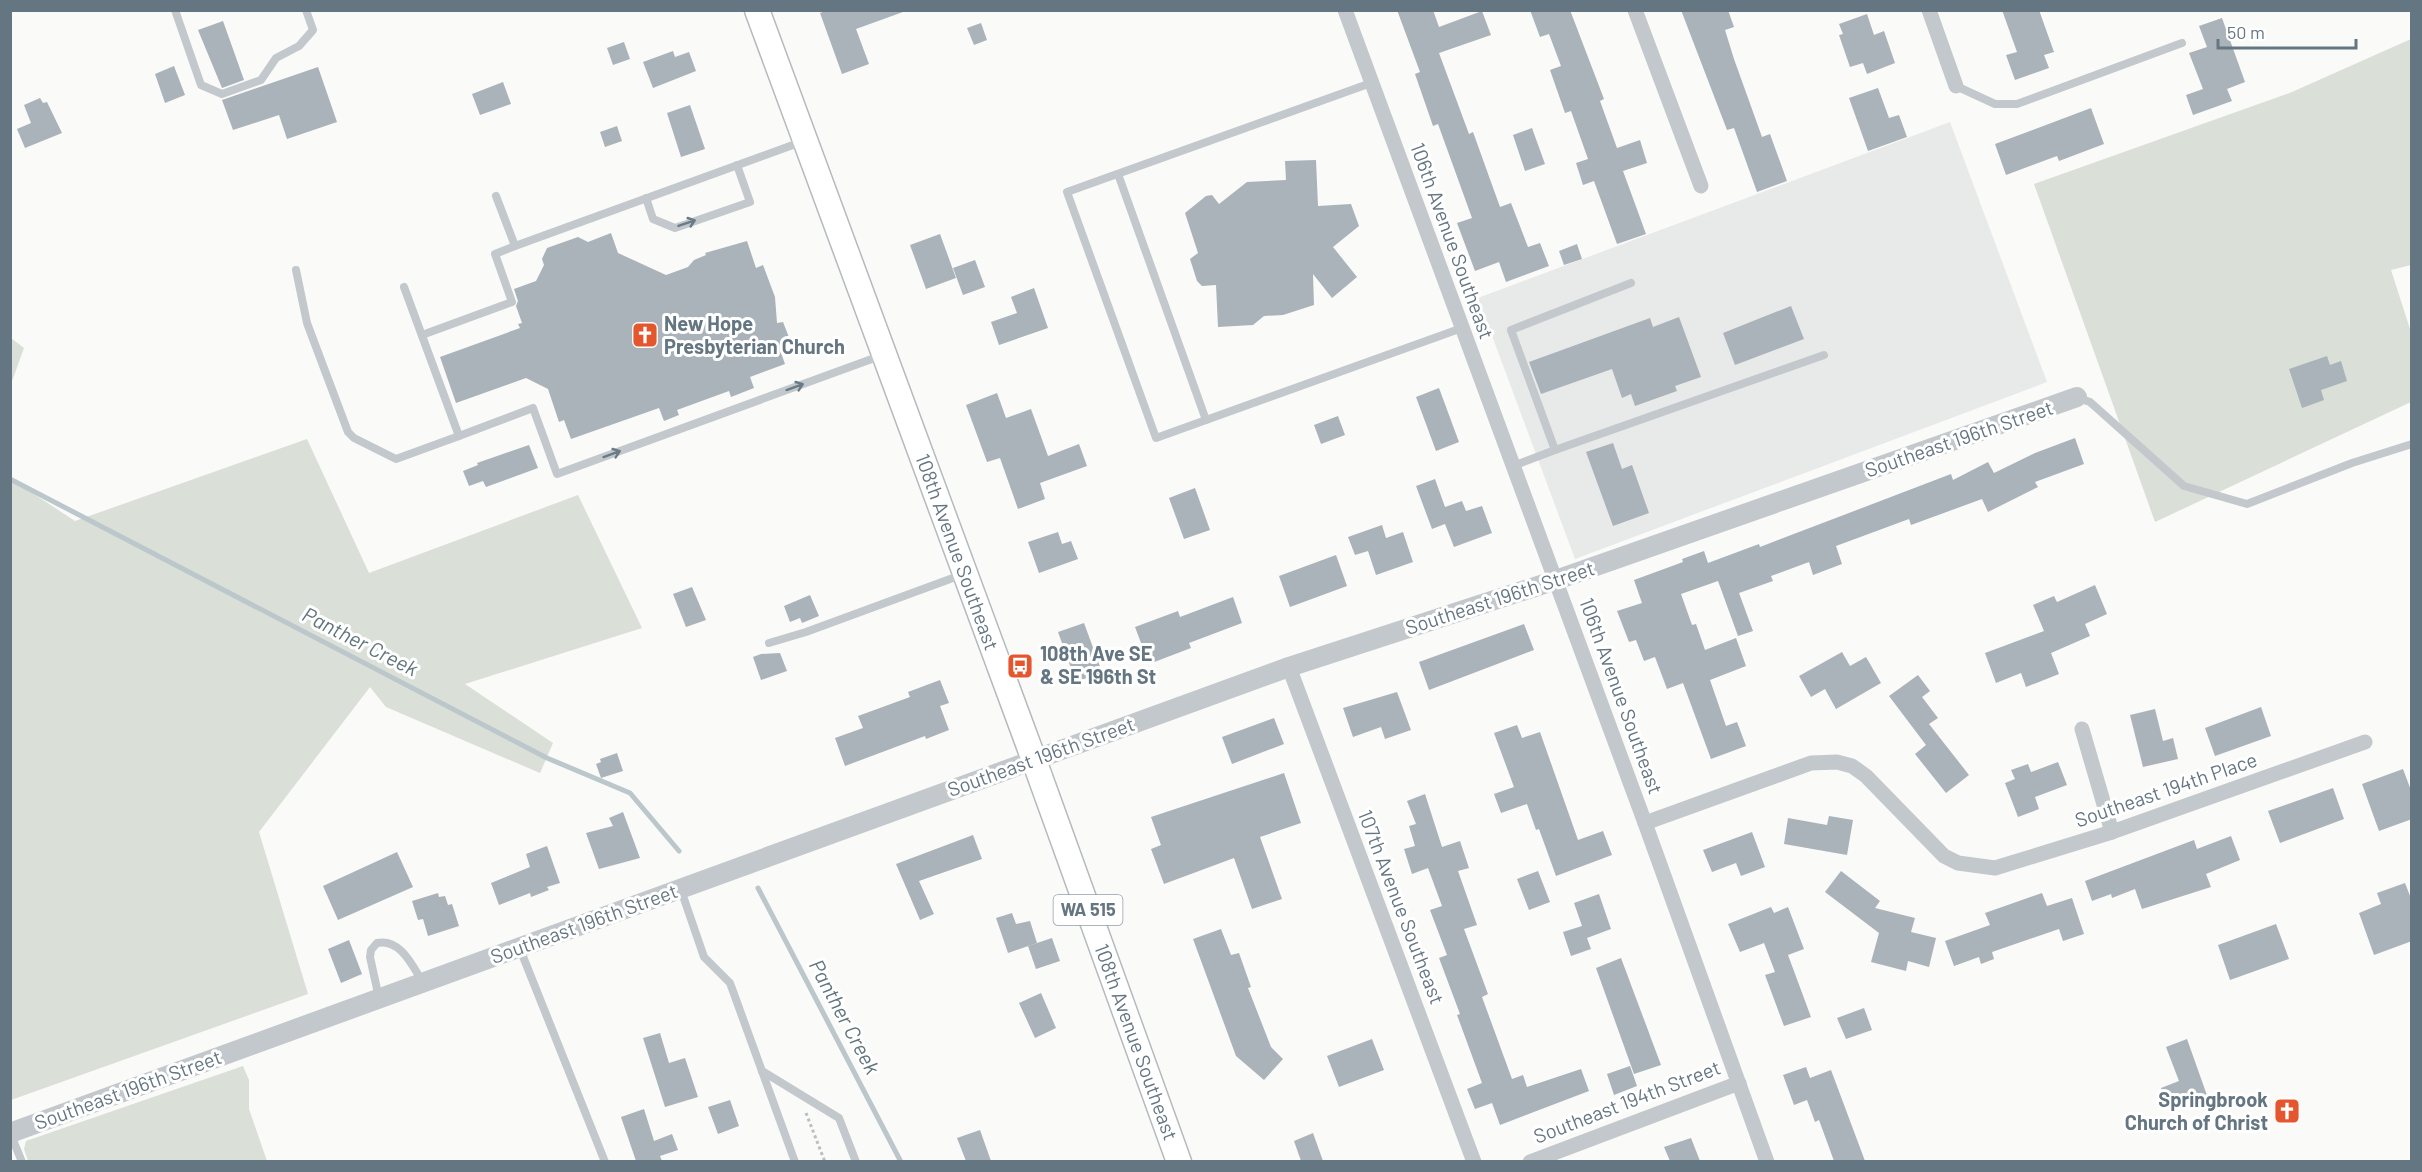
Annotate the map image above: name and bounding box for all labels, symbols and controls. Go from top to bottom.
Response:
scale bar [2218,12,2356,50]
text: 50 m [2227,21,2265,43]
street label: 106th Avenue Southeast [1406,139,1500,342]
one-way arrow [677,217,696,228]
place label: New Hope Presbyterian Church [664,311,845,358]
church icon: New Hope Presbyterian Church [630,320,660,350]
one-way arrow [786,381,804,392]
street label: Southeast 196th Street [1862,395,2056,482]
one-way arrow [602,448,621,459]
street label: 108th Avenue Southeast [911,450,1005,653]
street label: Southeast 196th Street [1402,555,1597,639]
street label: 106th Avenue Southeast [1575,594,1669,797]
water label: Panther Creek [299,601,423,681]
place label: 108th Ave SE & SE 196th St [1040,641,1156,688]
bus stop icon: 108th Ave SE & SE 196th St [1005,651,1035,681]
street label: Southeast 196th Street [944,711,1137,801]
street label: Southeast 194th Place [2071,747,2260,832]
street label: 107th Avenue Southeast [1354,806,1450,1007]
street label: Southeast 196th Street [487,878,680,968]
road number: WA 515 [1054,895,1122,925]
street label: 108th Avenue Southeast [1090,940,1184,1143]
water label: Panther Creek [805,955,886,1079]
street label: Southeast 196th Street [31,1044,224,1134]
street label: Southeast 194th Street [1530,1054,1723,1148]
place label: Springbrook Church of Christ [2125,1087,2268,1134]
church icon: Springbrook Church of Christ [2272,1096,2302,1126]

